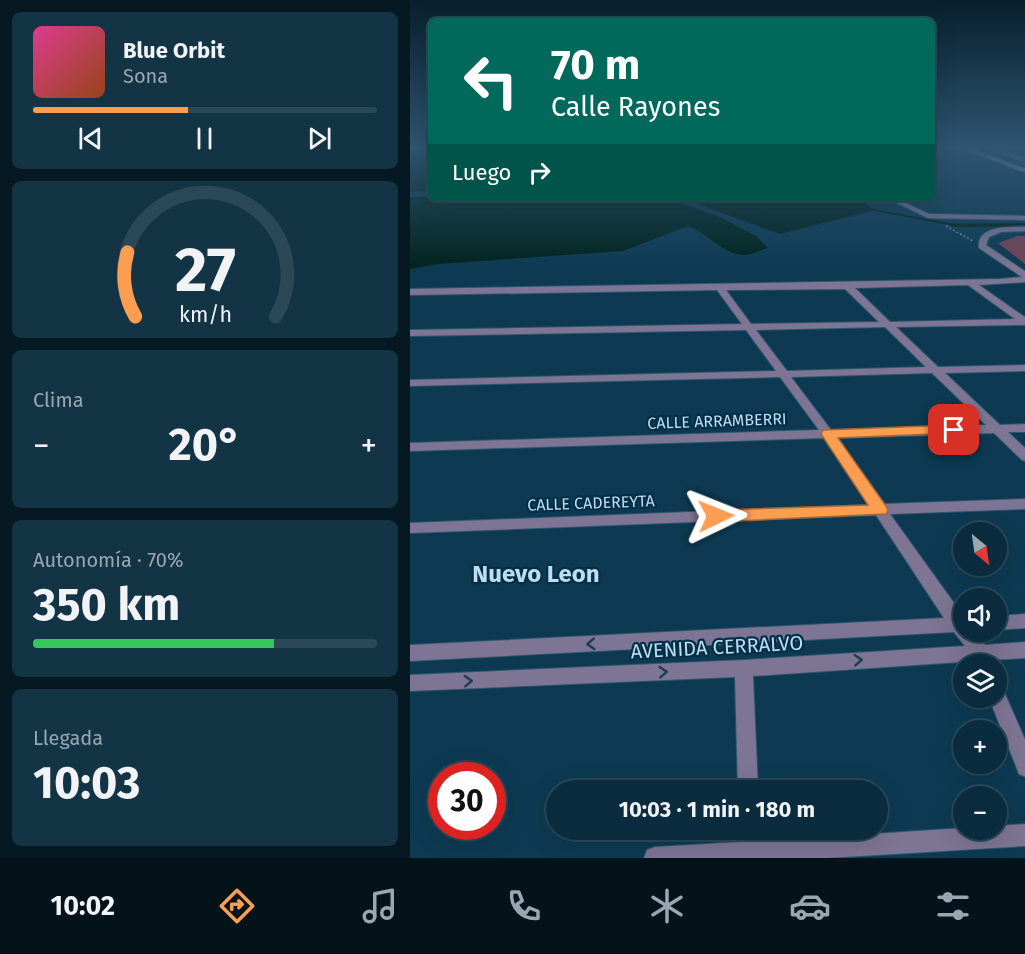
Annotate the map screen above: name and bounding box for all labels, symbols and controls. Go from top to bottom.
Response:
text: Blue Orbit [123,37,225,64]
text: 70 m [551,40,640,90]
icon: left [452,42,530,120]
text: Sona [123,64,168,88]
text: Calle Rayones [551,91,720,123]
icon: previous [74,122,107,155]
icon: pause [188,122,221,155]
icon: next [303,122,336,155]
icon: right [523,156,556,189]
text: Luego [452,159,511,186]
text: 27 [175,233,235,308]
text: km/h [178,302,232,328]
text: Clima [33,388,84,412]
pin [928,404,979,455]
street label: CALLE ARRAMBERRI [647,409,787,433]
icon: arrive [937,413,970,446]
text: 20° [168,418,242,472]
text: − [33,426,50,466]
text: + [361,426,377,466]
position arrow [684,484,748,548]
street label: CALLE CADEREYTA [527,491,656,515]
north arrow [953,522,1007,576]
map controls [953,522,1007,840]
text: Autonomía · 70% [33,548,183,572]
district label: Nuevo Leon [472,560,600,588]
text: 350 km [33,578,180,632]
button: sound [953,588,1007,642]
street label: AVENIDA CERRALVO [630,630,804,664]
one-way arrow [586,637,595,650]
one-way arrow [853,654,862,667]
button: layers [953,654,1007,708]
one-way arrow [659,665,668,678]
one-way arrow [464,674,473,687]
button: + [953,720,1007,774]
text: Llegada [33,726,103,750]
text: 10:03 [33,756,140,810]
speed limit sign: 30 [428,762,506,840]
button: − [953,786,1007,840]
text: 10:03 · 1 min · 180 m [619,796,815,823]
icon: directions [216,885,258,927]
icon: music [359,885,401,927]
icon: phone [503,885,545,927]
icon: climate [646,885,688,927]
icon: car [789,885,831,927]
icon: filters [932,885,974,927]
text: 10:02 [51,890,115,922]

